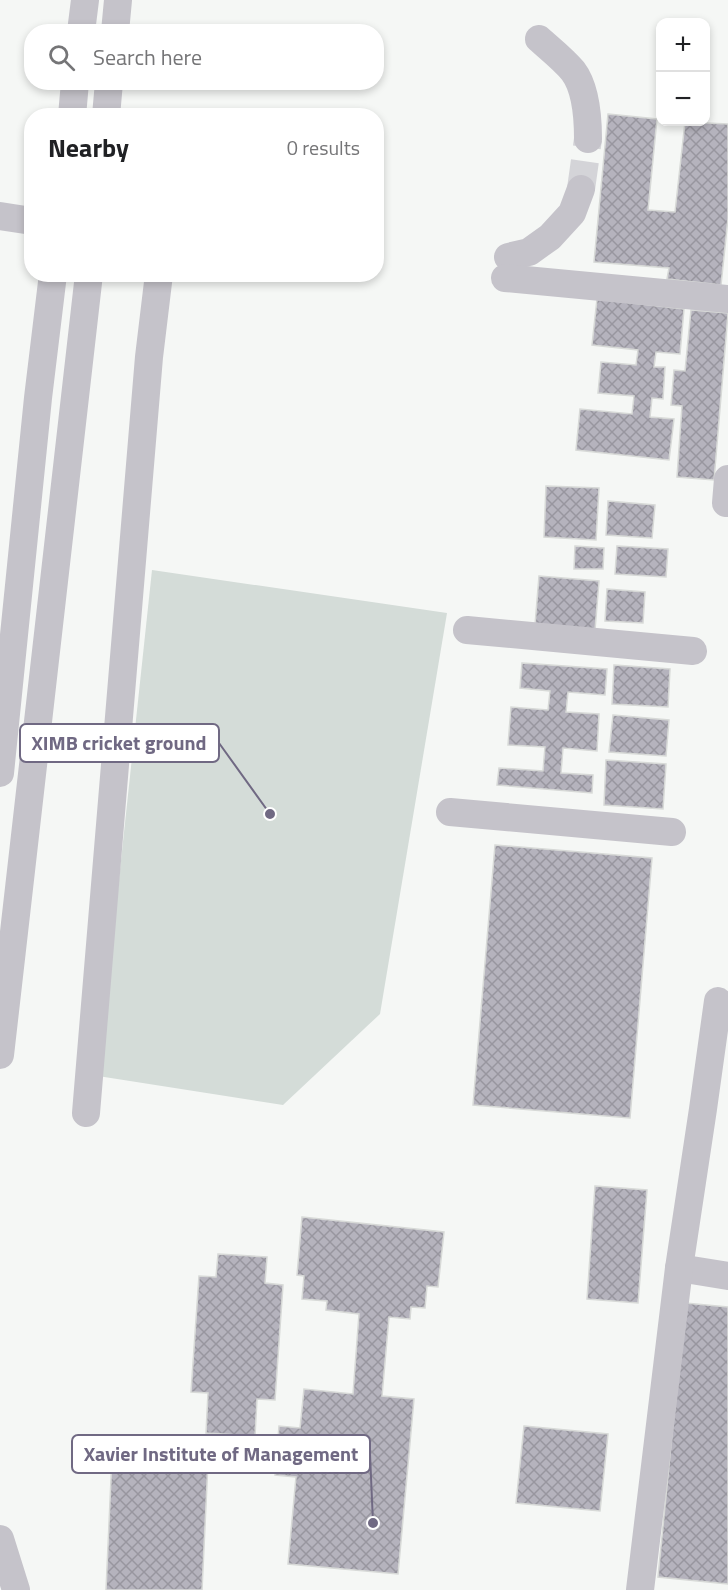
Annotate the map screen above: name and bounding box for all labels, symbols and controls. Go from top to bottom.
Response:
map controls [656,18,710,126]
button: + [656,18,710,72]
search box [24,24,384,90]
text: Search here [93,40,202,74]
icon: search [45,41,78,74]
button: − [656,72,710,126]
text: Nearby [48,128,129,167]
text: 0 results [287,132,360,163]
callout: XIMB cricket ground [20,724,219,762]
text: XIMB cricket ground [31,727,207,758]
callout: Xavier Institute of Management [72,1435,370,1473]
text: Xavier Institute of Management [84,1438,358,1469]

